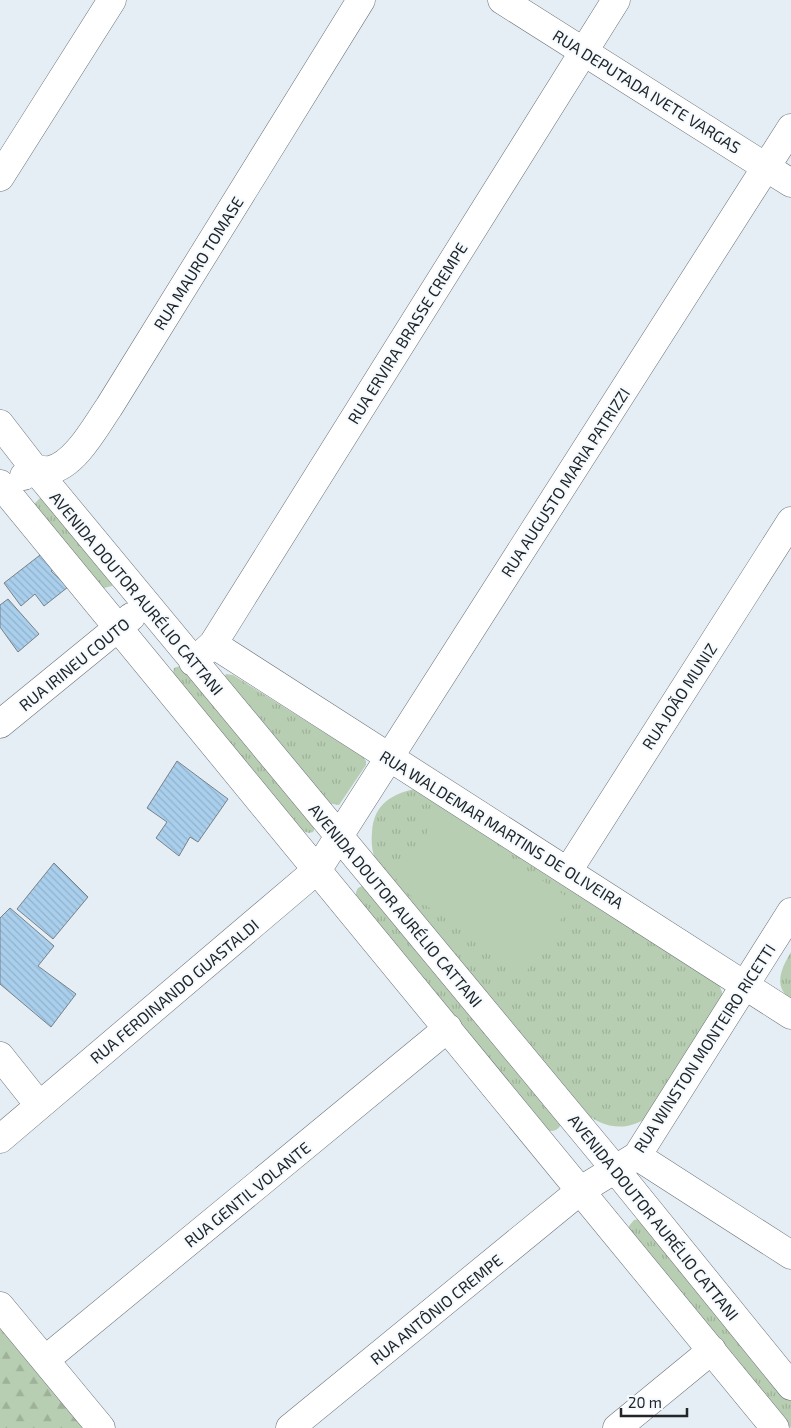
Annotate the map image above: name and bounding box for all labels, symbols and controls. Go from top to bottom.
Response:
street label: RUA DEPUTADA IVETE VARGAS [550,25,744,157]
street label: RUA MAURO TOMASE [149,193,247,333]
street label: RUA ERVIRA BRASSE CREMPE [343,239,471,427]
street label: RUA AUGUSTO MARIA PATRIZZI [497,384,633,580]
street label: AVENIDA DOUTOR AURÉLIO CATTANI [46,488,228,698]
street label: RUA IRINEU COUTO [15,614,133,714]
street label: RUA JOÃO MUNIZ [638,639,720,753]
street label: RUA WALDEMAR MARTINS DE OLIVEIRA [377,746,627,912]
street label: AVENIDA DOUTOR AURÉLIO CATTANI [305,800,487,1010]
street label: RUA FERDINANDO GUASTALDI [86,915,262,1067]
street label: RUA WINSTON MONTEIRO RICETTI [629,940,779,1156]
street label: AVENIDA DOUTOR AURÉLIO CATTANI [565,1110,743,1324]
street label: RUA GENTIL VOLANTE [180,1137,314,1251]
street label: RUA ANTÔNIO CREMPE [366,1250,506,1368]
scale bar [621,1386,687,1418]
text: 20 m [628,1393,662,1411]

